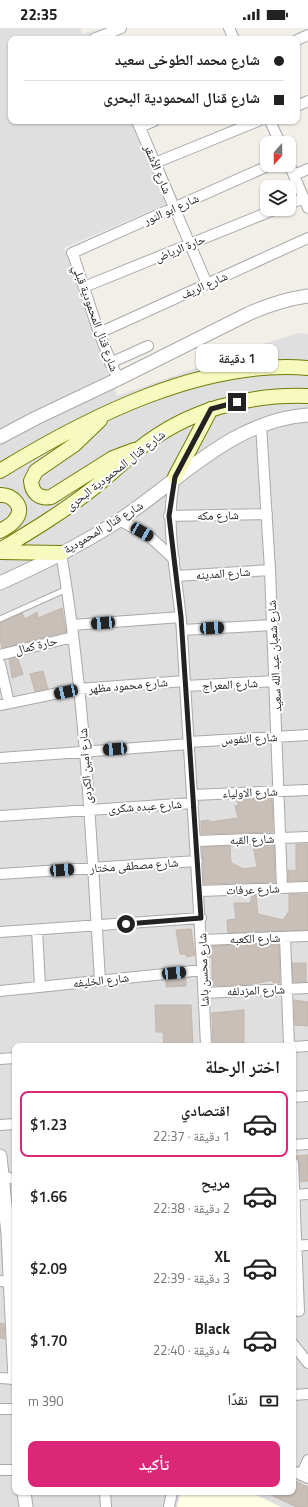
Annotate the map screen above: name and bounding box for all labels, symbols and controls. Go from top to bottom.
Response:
text: 22:35 [20,3,57,26]
text: شارع محمد الطوخى سعيد [115,48,260,71]
text: شارع قنال المحمودية البحرى [103,86,260,109]
north arrow [260,136,296,172]
map controls [260,136,296,216]
street label: شارع الأشقر [139,140,177,197]
button: layers [260,180,296,216]
street label: شارع ابو النور [139,188,202,230]
street label: حارة الرياض [152,229,209,267]
street label: شارع قنال المحمودية قبلي [67,262,124,375]
street label: شارع الريف [177,266,231,304]
callout: 1 دقيقة [196,344,278,372]
text: 1 دقيقة [218,348,256,368]
route end [228,393,246,411]
street label: شارع قنال المحمودية البحرى [61,425,169,515]
street label: شارع قنال المحمودية [59,496,147,558]
street label: شارع مكه [197,505,239,525]
car [129,521,155,543]
street label: شارع المدينه [195,562,251,584]
street label: شارع شعبان عبد الله سعيد [262,600,286,712]
car [91,616,115,630]
car [200,621,224,635]
street label: حارة كمال [13,630,59,659]
street label: شارع محمود مظهر [87,672,169,698]
street label: شارع المعراج [201,673,259,695]
car [53,684,79,700]
street label: شارع امين الكردى [73,727,97,805]
street label: شارع النفوس [220,727,278,749]
car [103,742,127,756]
street label: شارع الاولياء [222,782,278,802]
street label: شارع عبده شكرى [107,794,183,818]
street label: شارع القبه [229,829,275,849]
street label: شارع مصطفى مختار [88,852,179,878]
car [50,863,74,877]
street label: شارع عرفات [226,879,280,899]
route start [117,915,135,933]
street label: شارع الكعبه [230,928,281,948]
street label: شارع محسن باشا [192,933,214,1007]
car [162,966,186,980]
street label: شارع الخليفه [72,968,130,992]
street label: شارع المزدلفه [227,979,286,1001]
text: اختر الرحلة [205,1053,280,1080]
text: اقتصادي [181,1099,230,1122]
icon: car [242,1106,278,1142]
text: $1.23 [30,1113,67,1136]
text: 1 دقيقة · 22:37 [153,1126,230,1146]
text: مريح [201,1171,230,1194]
icon: car [242,1178,278,1214]
text: $1.66 [30,1185,67,1208]
text: 2 دقيقة · 22:38 [153,1198,230,1218]
text: XL [214,1245,230,1268]
icon: car [242,1250,278,1286]
text: $2.09 [30,1257,67,1280]
text: 3 دقيقة · 22:39 [153,1268,230,1288]
text: Black [195,1317,230,1340]
icon: car [242,1322,278,1358]
text: $1.70 [30,1329,67,1352]
text: 4 دقيقة · 22:40 [153,1340,230,1360]
text: نقدًا [227,1388,248,1411]
icon: cash [258,1390,280,1412]
text: 390 m [28,1391,64,1411]
button: تأكيد [28,1441,280,1487]

